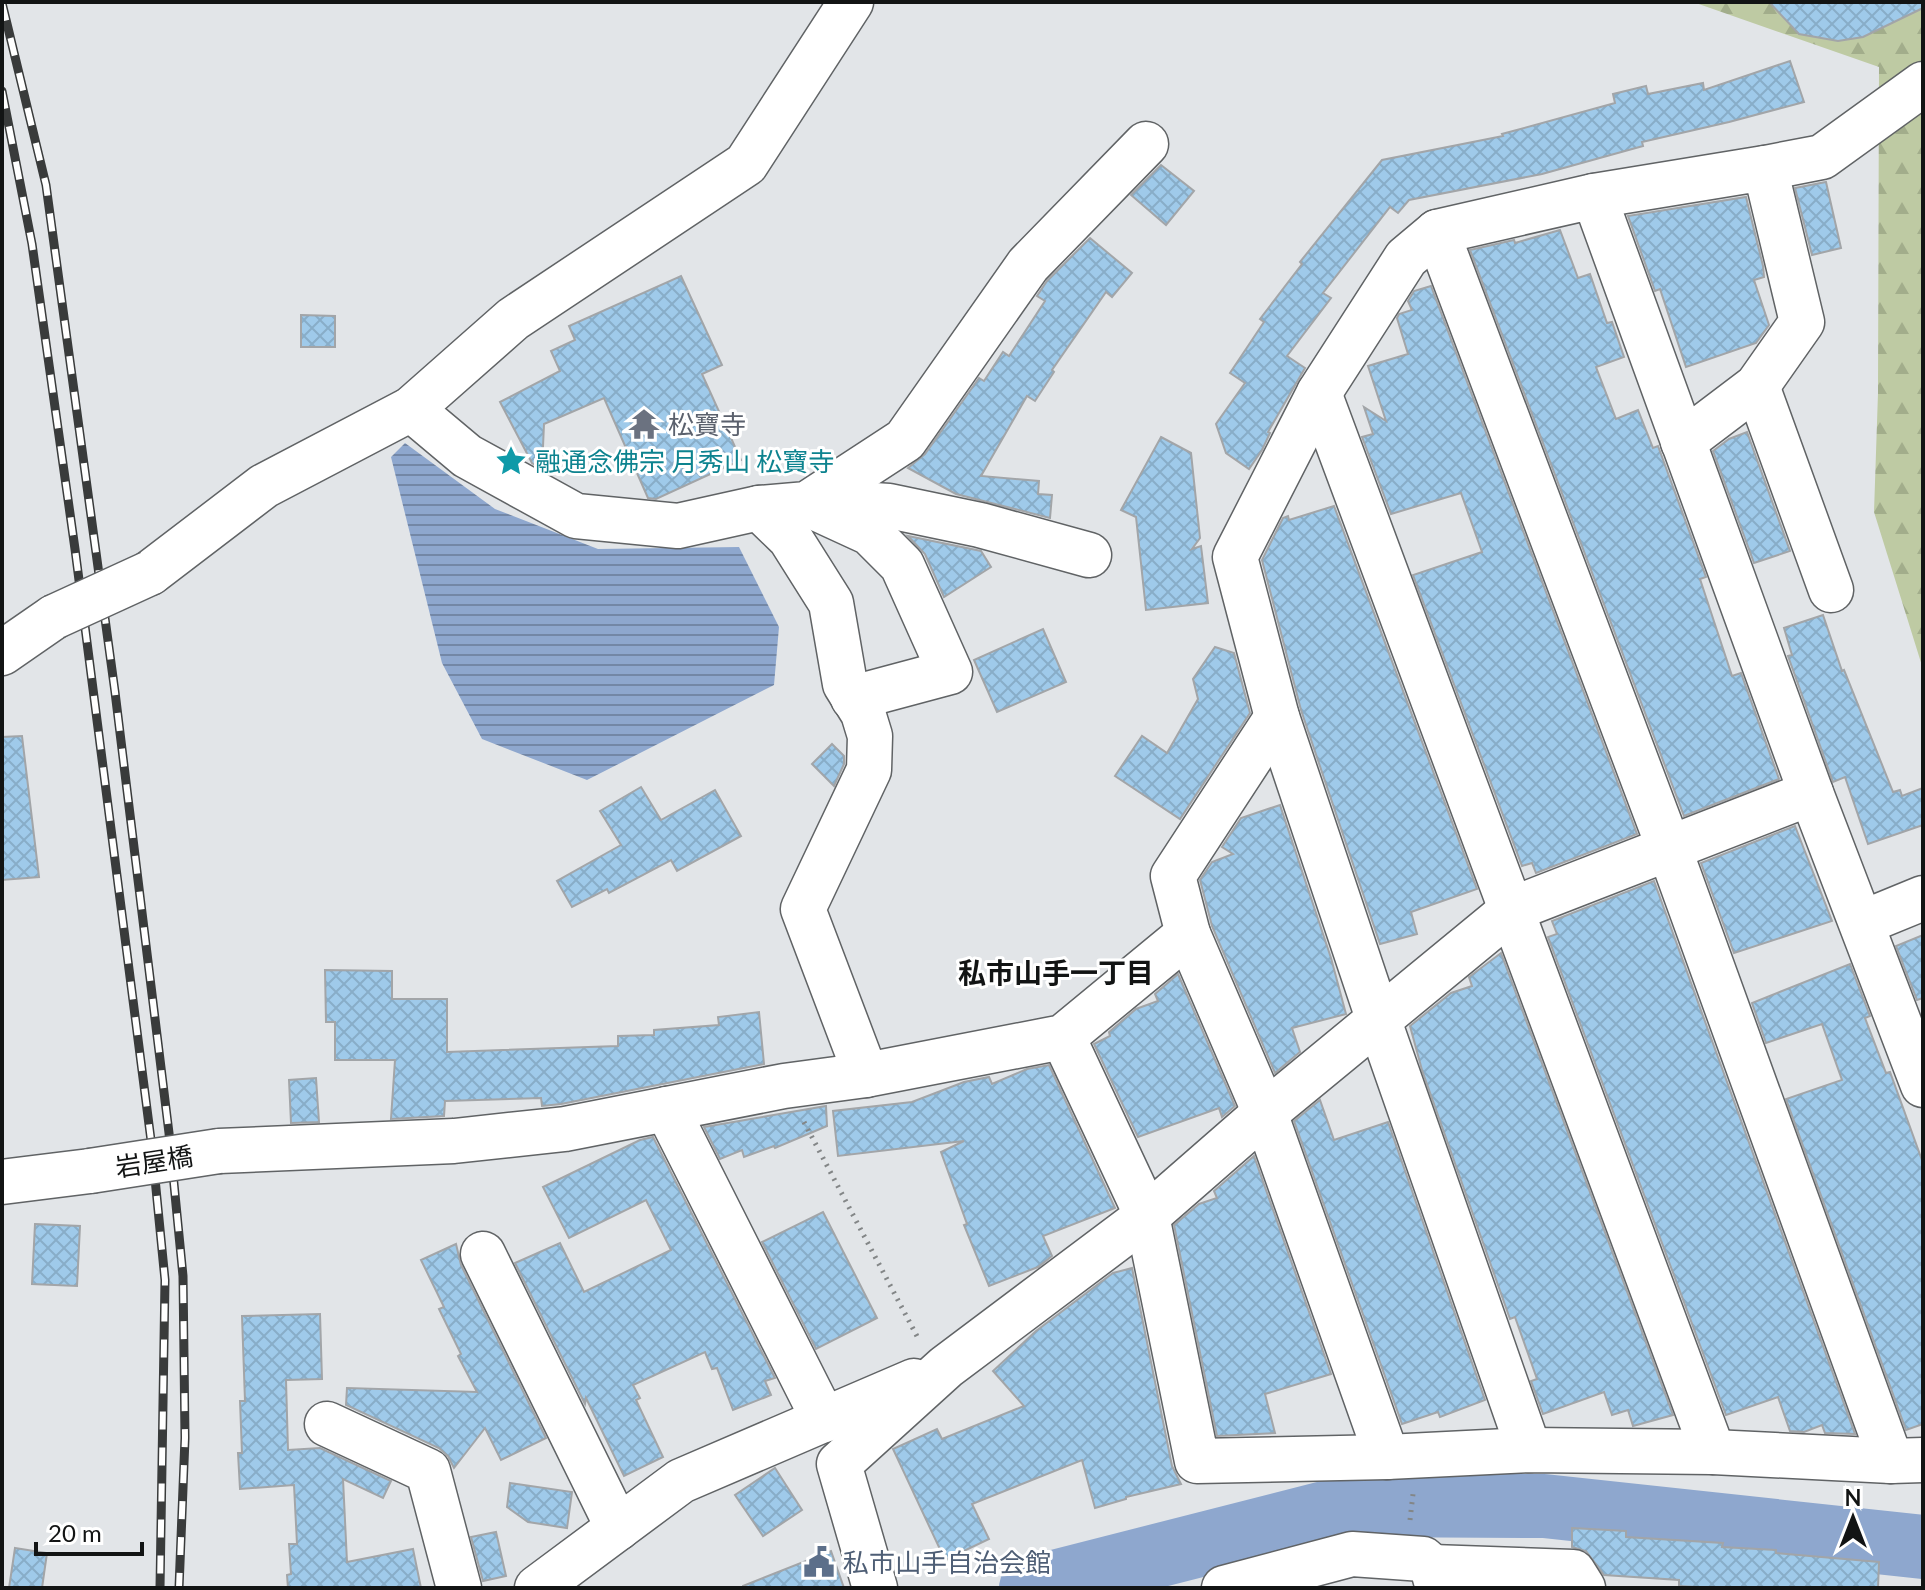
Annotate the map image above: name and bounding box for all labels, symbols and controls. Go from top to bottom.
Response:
temple icon: 松寶寺 [627,407,661,441]
place label: 松寶寺 [668,408,746,440]
place icon: 融通念佛宗 月秀山 松寶寺 [494,444,528,478]
place label: 融通念佛宗 月秀山 松寶寺 [535,445,834,477]
district label: 私市山手一丁目 [958,955,1154,989]
street label: 岩屋橋 [113,1139,195,1183]
north arrow [1813,1478,1893,1558]
text: N [1845,1484,1861,1511]
scale bar [36,1506,142,1556]
text: 20 m [48,1518,102,1547]
public building icon: 私市山手自治会館 [802,1545,836,1579]
place label: 私市山手自治会館 [843,1546,1051,1578]

